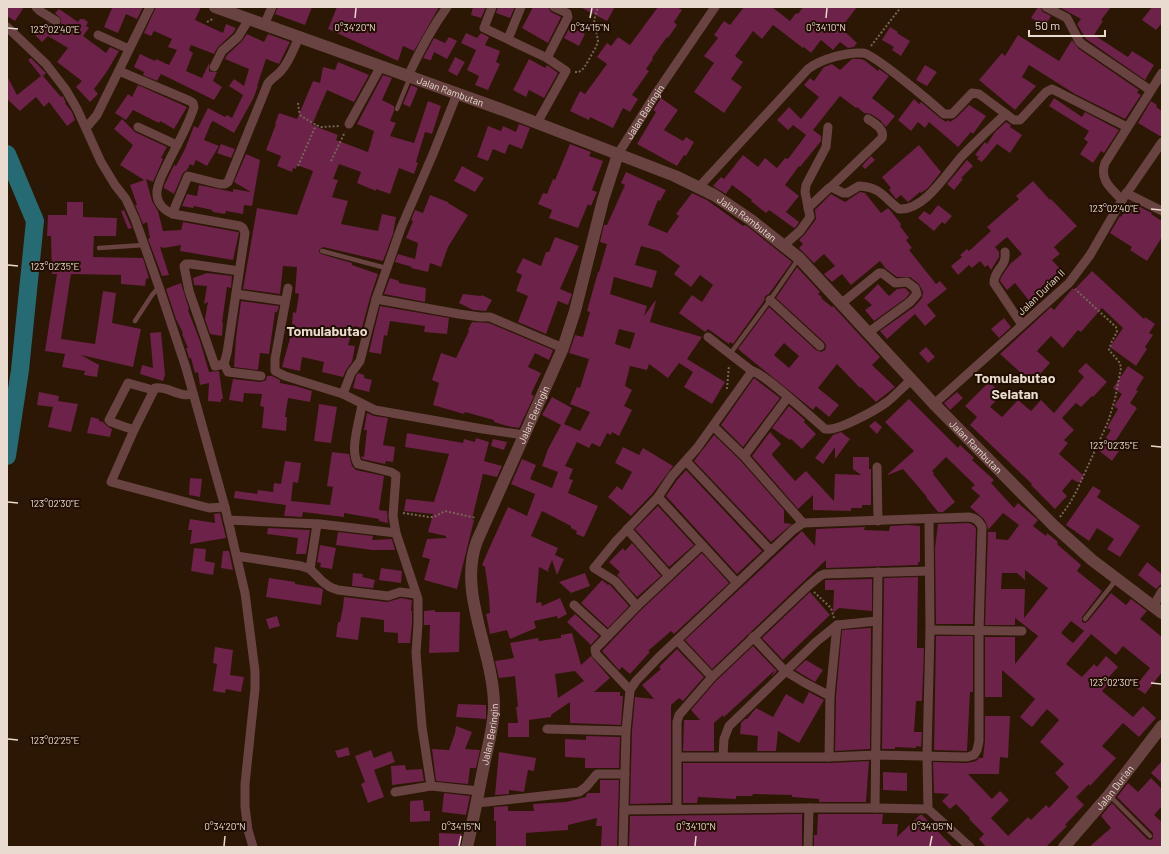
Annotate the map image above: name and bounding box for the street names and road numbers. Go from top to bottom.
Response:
street label: Jalan Rambutan [415,74,485,109]
street label: Jalan Beringin [623,82,666,141]
street label: Jalan Rambutan [715,193,779,244]
street label: Jalan Durian II [1015,267,1067,317]
street label: Jalan Beringin [515,384,551,446]
street label: Jalan Rambutan [947,417,1005,476]
street label: Jalan Beringin [478,704,500,766]
street label: Jalan Durian [1093,763,1136,812]

